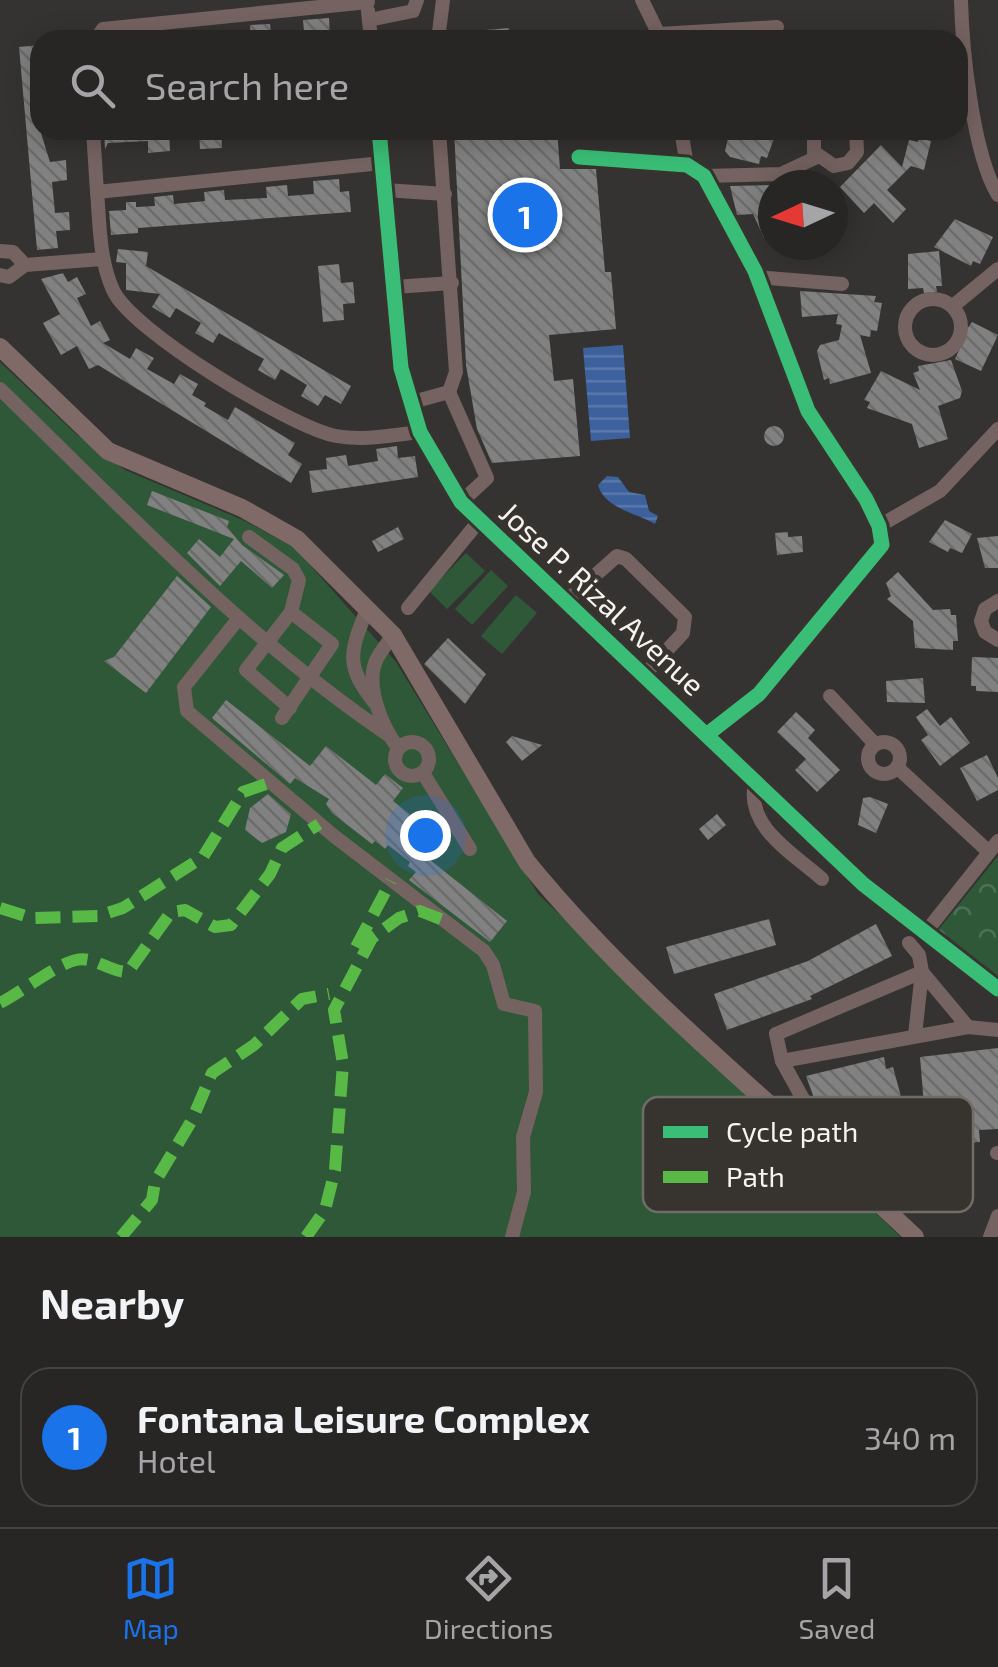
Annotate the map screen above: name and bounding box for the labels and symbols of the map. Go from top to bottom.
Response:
north arrow [758,170,848,260]
pin: 1 [492,178,558,252]
street label: Jose P. Rizal Avenue [493,494,713,702]
your location [400,810,451,861]
legend [643,1097,973,1212]
text: Cycle path [726,1114,858,1148]
text: Path [726,1159,785,1193]

